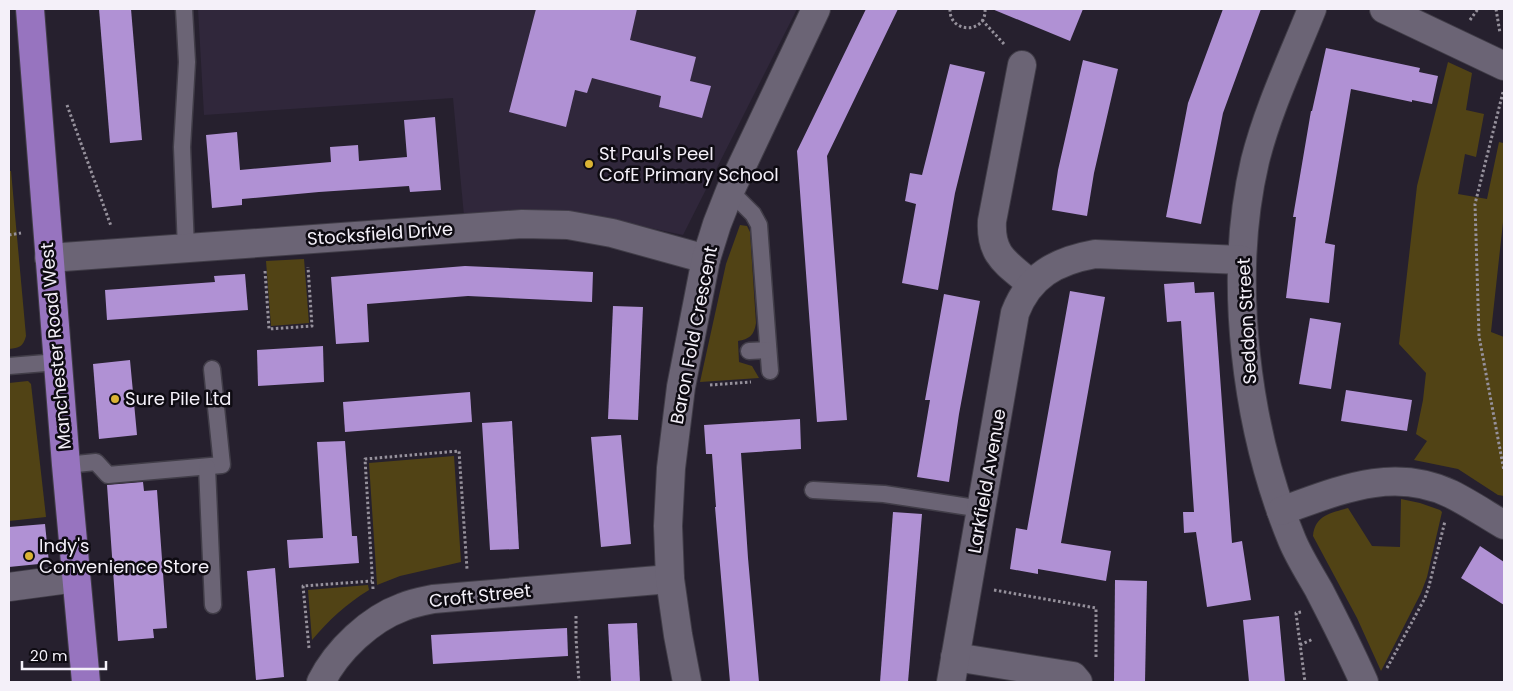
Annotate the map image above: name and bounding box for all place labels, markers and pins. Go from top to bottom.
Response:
place label: St Paul's Peel CofE Primary School [599,141,779,187]
marker: St Paul's Peel CofE Primary School [583,158,595,170]
place label: Sure Pile Ltd [125,386,232,411]
marker: Sure Pile Ltd [109,393,121,405]
place label: Indy's Convenience Store [39,533,209,579]
marker: Indy's Convenience Store [23,550,35,562]

